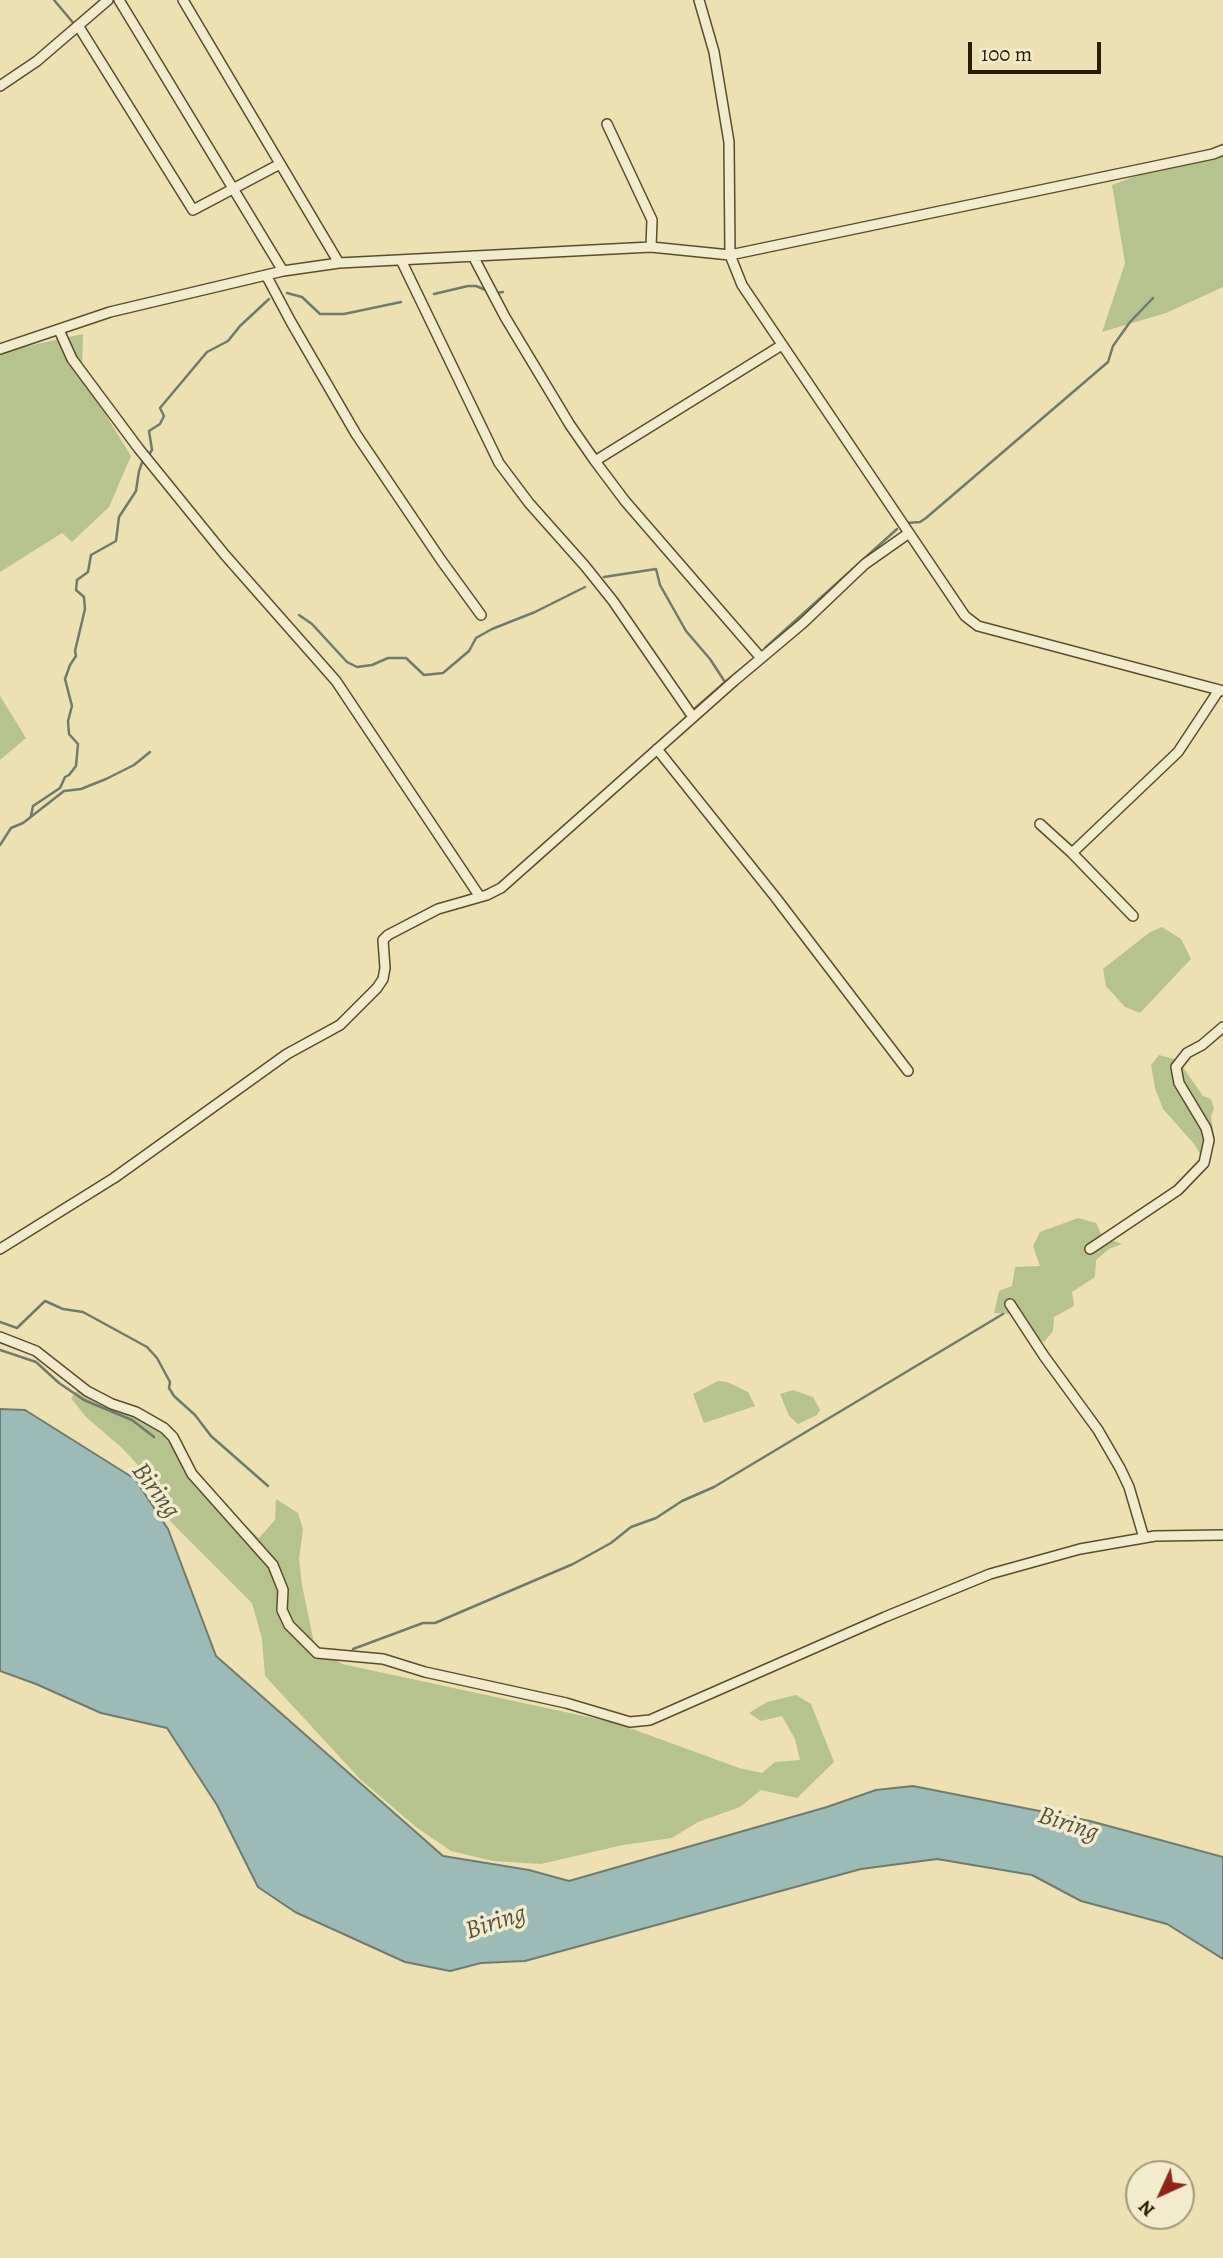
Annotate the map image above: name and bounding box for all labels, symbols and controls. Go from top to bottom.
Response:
scale bar [971,28,1104,72]
text: 100 m [981,40,1032,68]
water label: Biring [124,1457,186,1525]
water label: Biring [1034,1801,1102,1849]
water label: Biring [462,1899,530,1947]
north arrow [1125,2160,1195,2230]
text: N [1132,2194,1161,2223]

